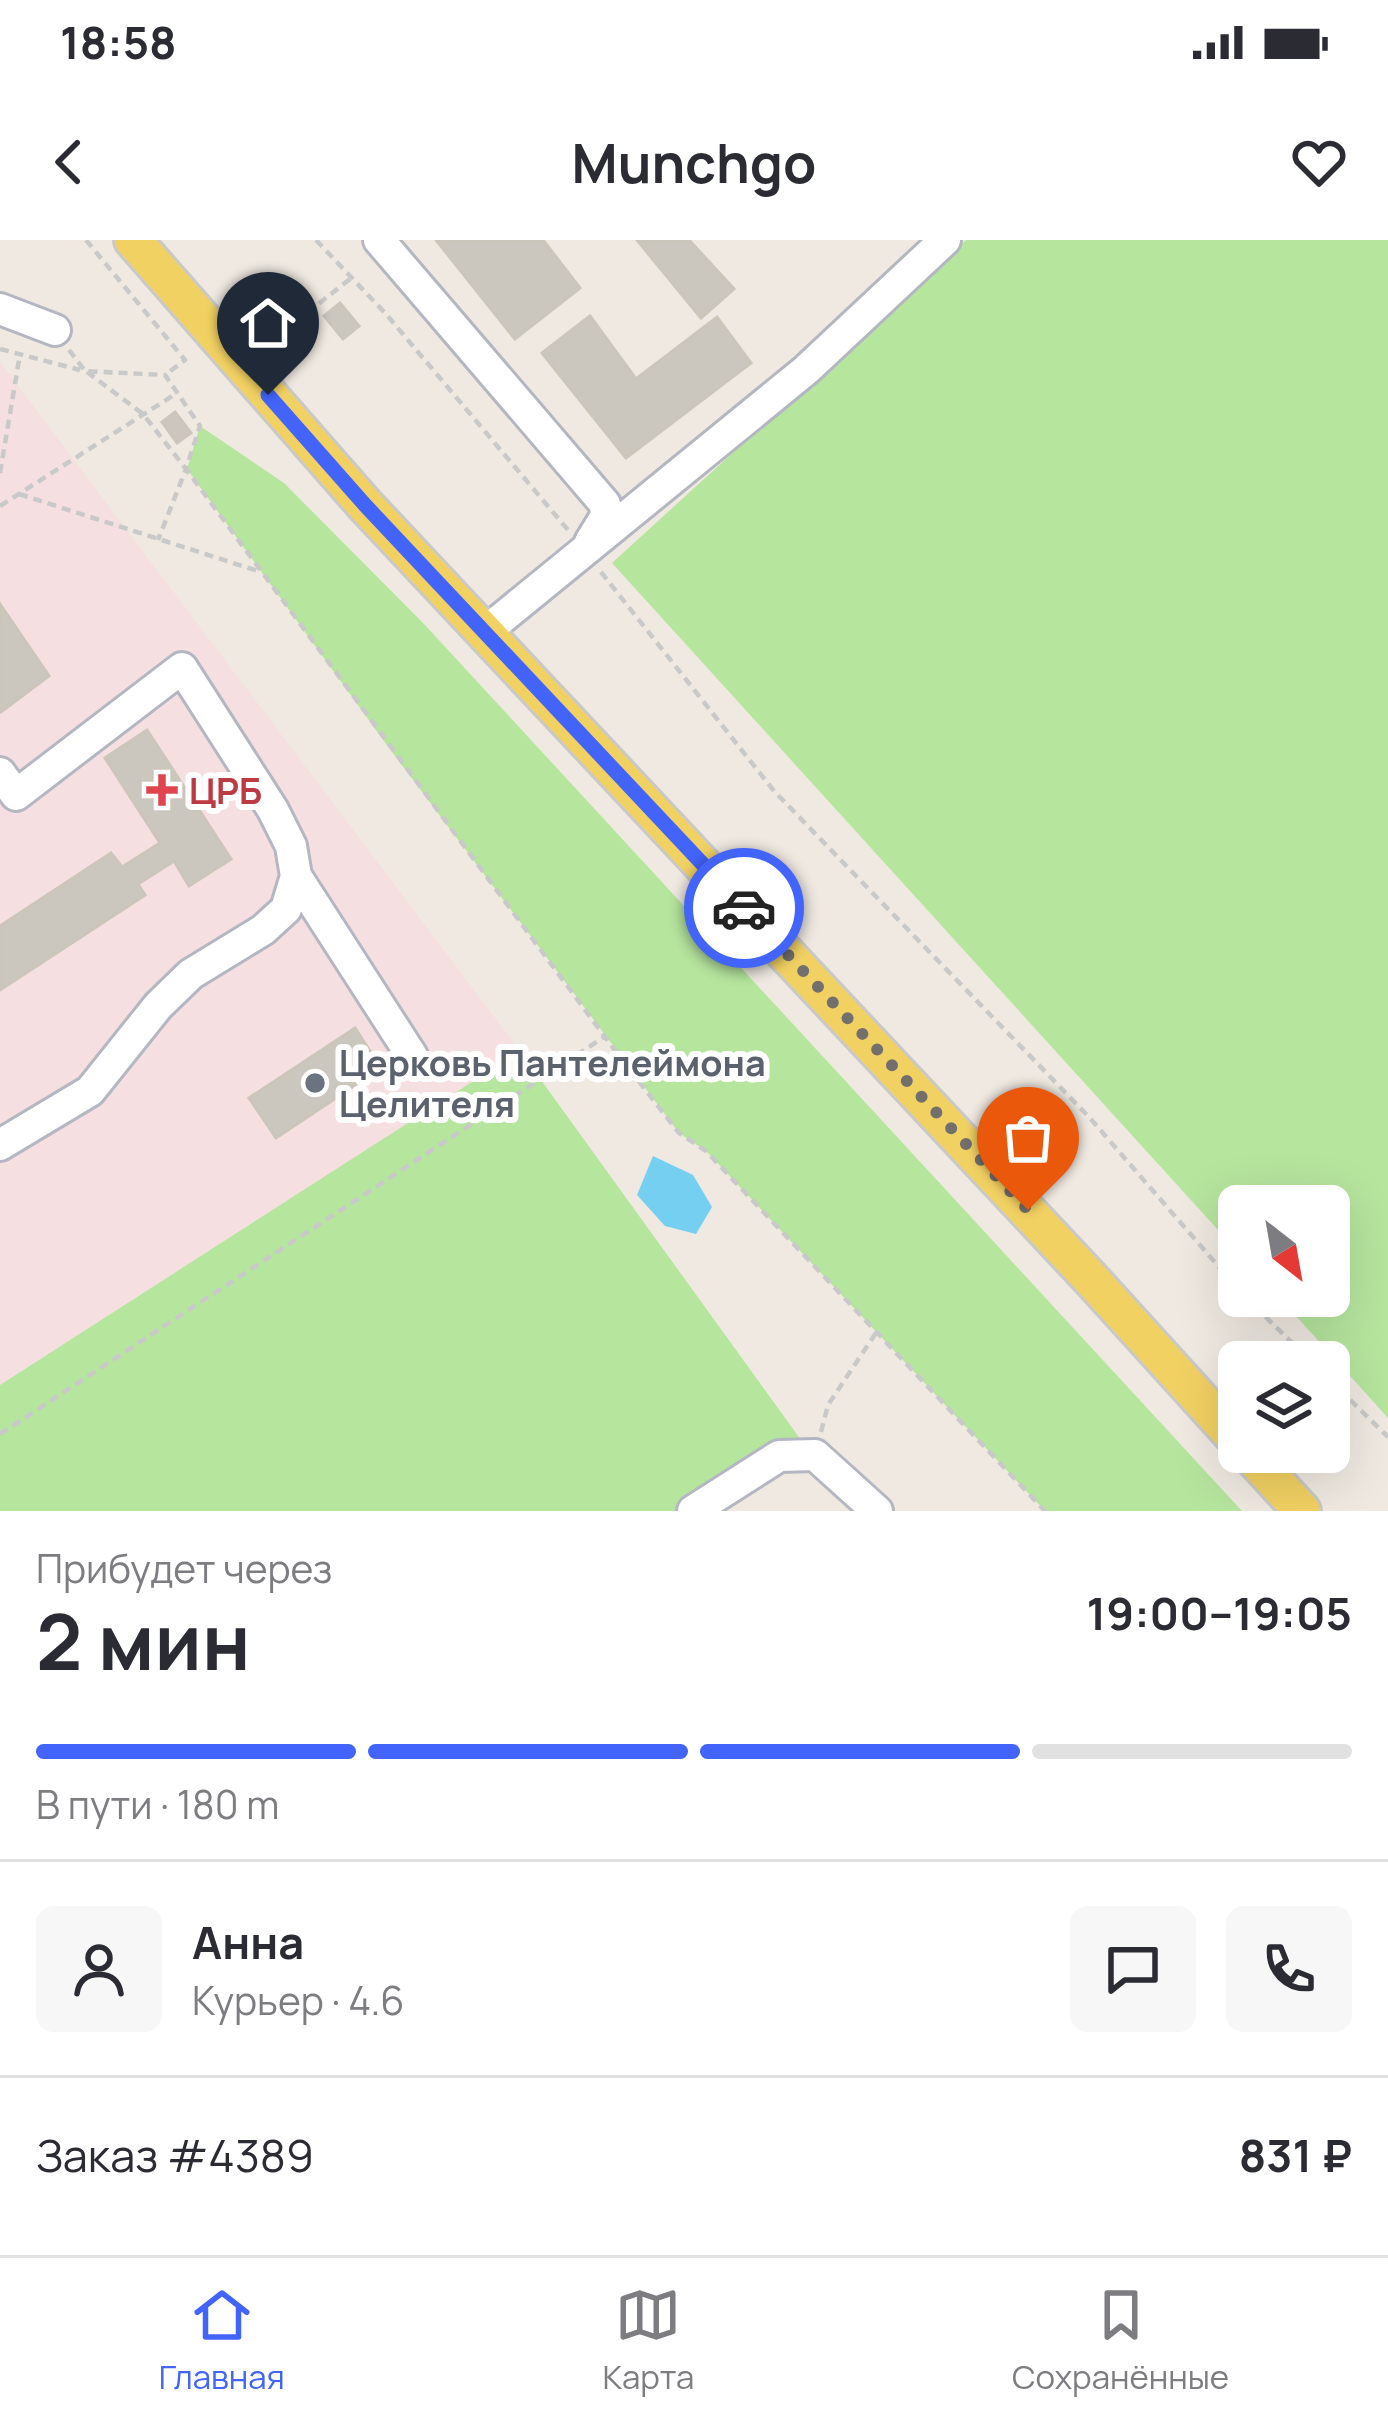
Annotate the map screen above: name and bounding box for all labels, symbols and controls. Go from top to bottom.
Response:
text: 18:58 [60,11,177,73]
text: Munchgo [572,125,816,199]
icon: back [36,129,102,195]
icon: heart [1286,129,1352,195]
pin [217,272,319,395]
icon: home [235,290,301,356]
place label: ЦРБ [189,766,262,815]
marker: ЦРБ [146,774,178,806]
courier [684,848,804,968]
icon: car [711,875,777,941]
place label: Церковь Пантелеймона Целителя [339,1038,766,1128]
marker: Церковь Пантелеймона Целителя [302,1070,328,1096]
pin [977,1087,1079,1210]
icon: bag [995,1105,1061,1171]
north arrow [1218,1185,1350,1317]
map controls [1218,1185,1350,1473]
button: layers [1218,1341,1350,1473]
text: Прибудет через [36,1541,332,1595]
text: 19:00–19:05 [1087,1582,1352,1644]
text: 2 мин [36,1587,251,1693]
text: В пути · 180 m [36,1777,279,1831]
button: person [36,1906,162,2032]
button: chat [1070,1906,1196,2032]
button: phone [1226,1906,1352,2032]
text: Анна [192,1911,304,1973]
text: Курьер · 4.6 [192,1973,405,2027]
text: Заказ #4389 [36,2124,314,2186]
text: 831 ₽ [1239,2124,1352,2186]
tab: Главная [159,2282,285,2399]
tab: Карта [602,2282,694,2399]
tab: Сохранённые [1012,2282,1229,2399]

